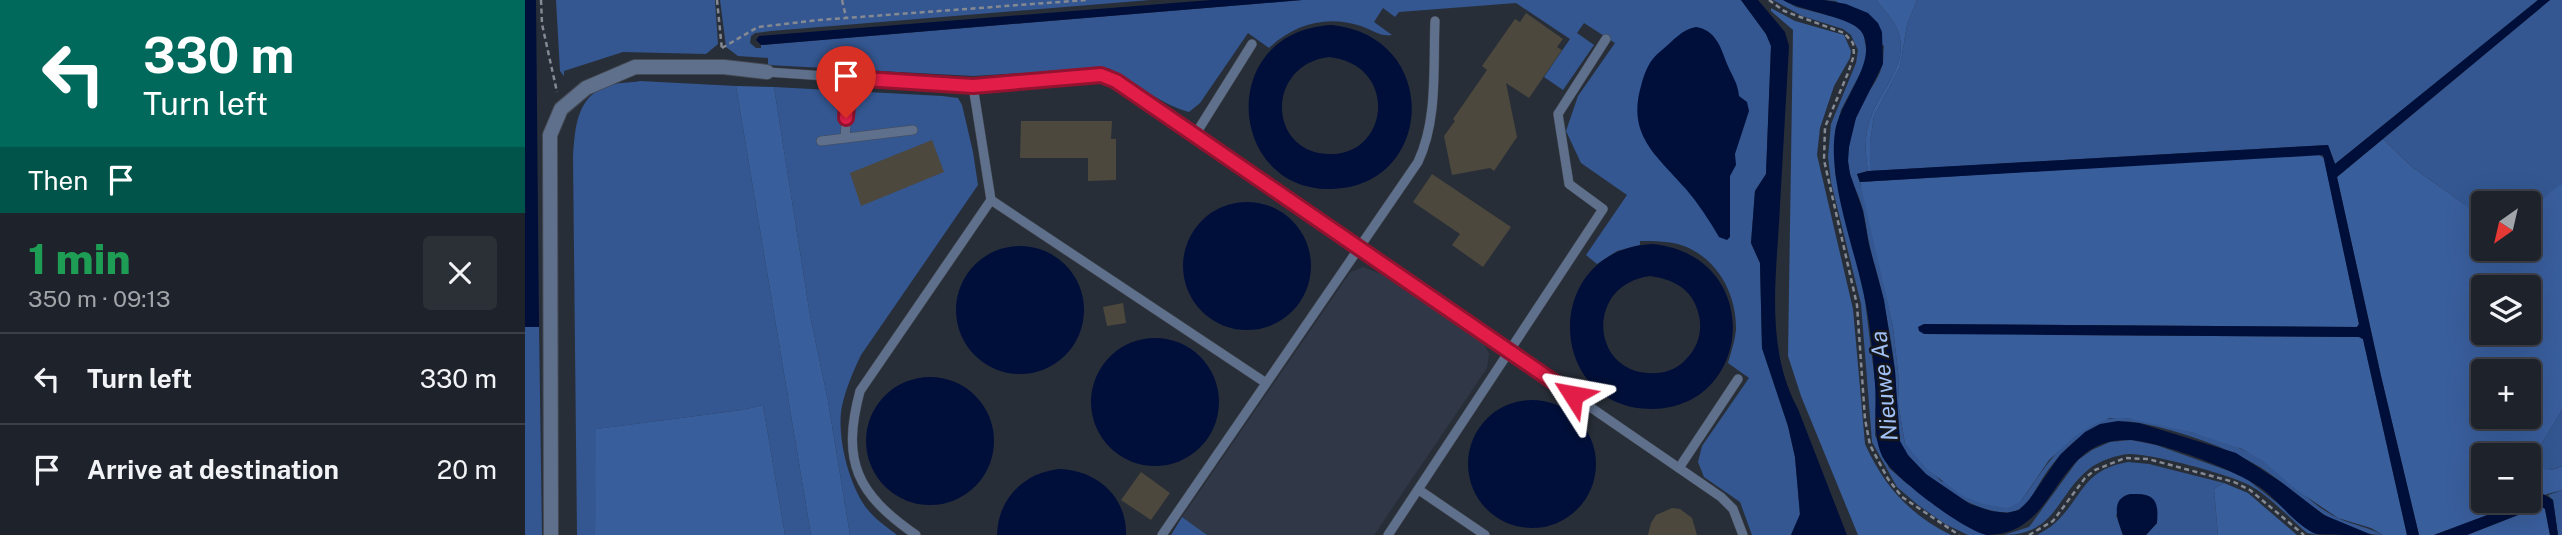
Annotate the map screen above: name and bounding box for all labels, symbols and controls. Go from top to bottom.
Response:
text: 330 m [143,26,294,84]
icon: left [28,28,119,119]
pin [816,46,876,118]
icon: arrive [827,57,865,95]
text: Turn left [143,85,268,122]
icon: arrive [102,161,140,199]
text: Then [28,165,88,196]
north arrow [2471,191,2541,261]
map controls [2471,191,2541,513]
text: 1 min [28,234,131,283]
button: close [423,236,497,310]
button: layers [2471,275,2541,345]
text: 350 m · 09:13 [28,285,170,312]
water label: Nieuwe Aa [1864,330,1903,442]
position arrow [1536,358,1610,432]
button: + [2471,359,2541,429]
icon: left [28,360,66,398]
text: Turn left [87,363,192,394]
text: 330 m [420,363,497,394]
button: − [2471,443,2541,513]
icon: arrive [28,451,66,489]
text: Arrive at destination [87,454,339,485]
text: 20 m [437,454,497,485]

